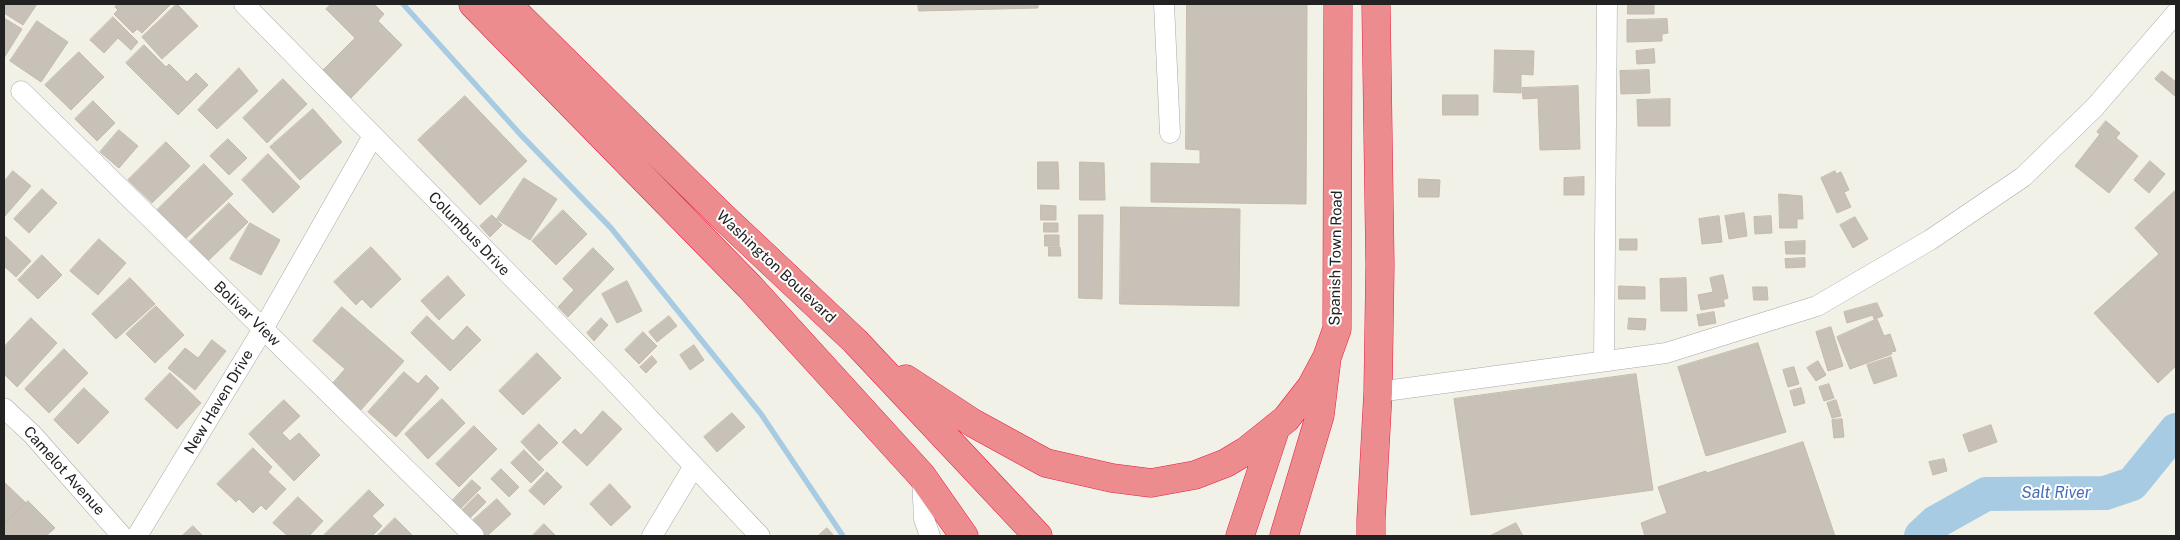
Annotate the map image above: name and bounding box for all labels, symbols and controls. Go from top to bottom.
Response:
street label: Columbus Drive [424,188,514,280]
street label: Spanish Town Road [1326,190,1346,326]
street label: Washington Boulevard [713,207,839,327]
street label: Bolivar View [210,278,284,350]
street label: New Haven Drive [181,347,257,457]
street label: Camelot Avenue [19,423,109,519]
water label: Salt River [2021,483,2091,503]

